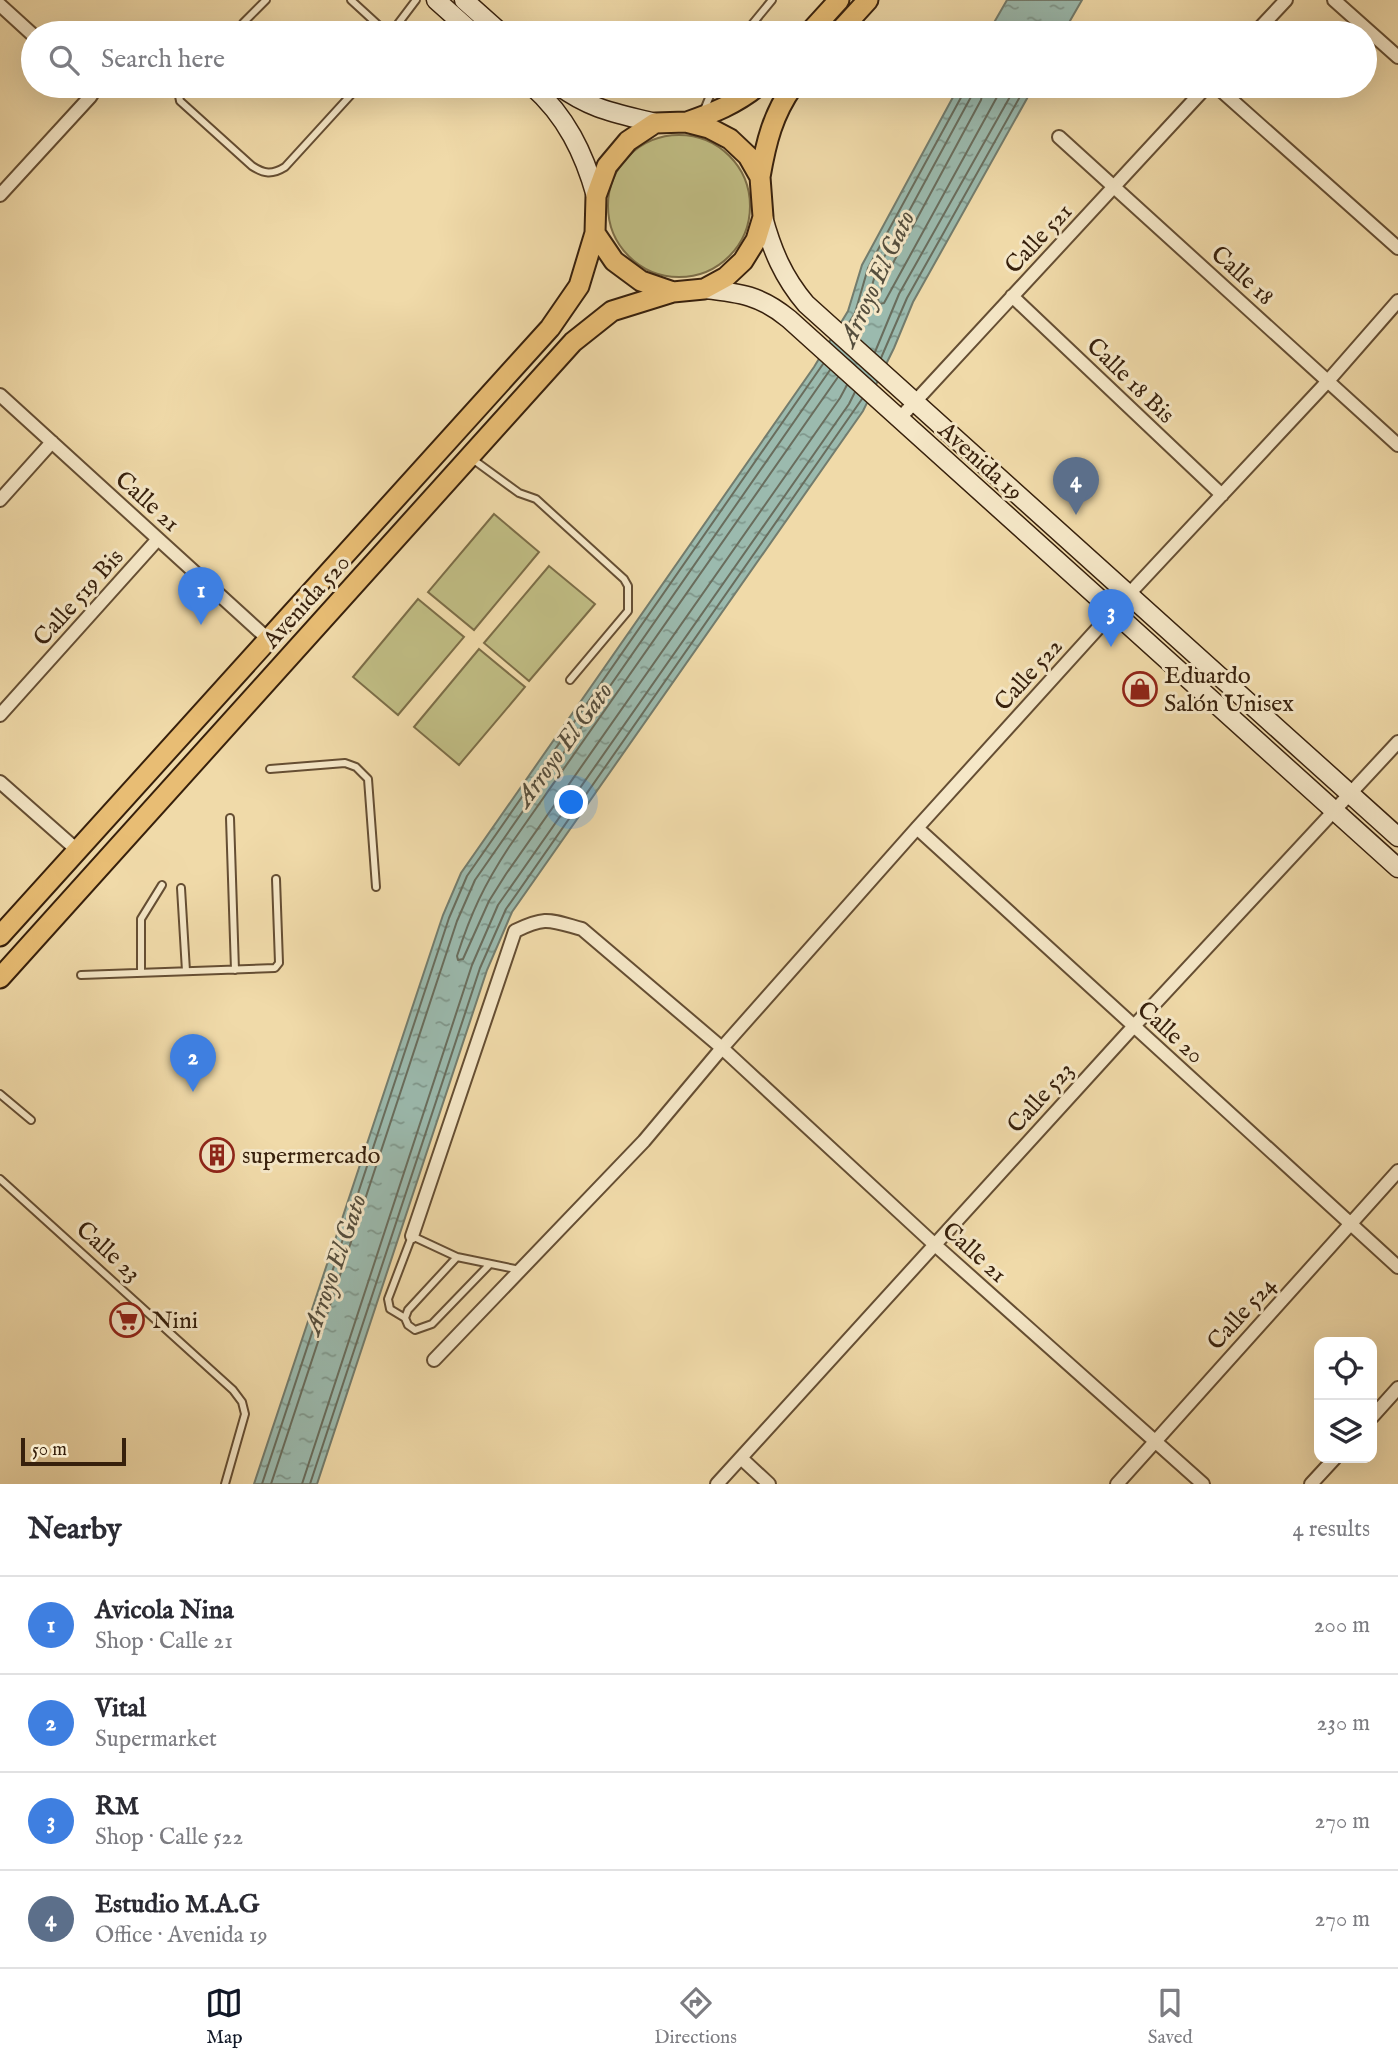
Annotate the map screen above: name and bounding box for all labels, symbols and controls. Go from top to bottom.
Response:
search box [21,21,1377,98]
icon: search [45,41,83,79]
text: Search here [101,43,225,76]
street label: Calle 521 [999,197,1080,281]
water label: Arroyo El Gato [830,205,923,355]
street label: Calle 18 [1204,239,1280,313]
street label: Calle 18 Bis [1079,331,1181,431]
street label: Avenida 19 [930,415,1029,508]
pin: 4 [1053,457,1099,515]
street label: Calle 21 [108,465,186,539]
street label: Calle 519 Bis [27,543,131,653]
street label: Avenida 520 [256,548,358,656]
pin: 1 [178,567,224,625]
pin: 3 [1088,589,1134,647]
street label: Calle 522 [988,632,1070,718]
place label: Eduardo Salón Unisex [1164,661,1294,720]
shop icon: Eduardo Salón Unisex [1121,670,1159,708]
water label: Arroyo El Gato [506,676,620,816]
your location [554,785,588,819]
street label: Calle 20 [1130,995,1210,1071]
pin: 2 [170,1034,216,1092]
street label: Calle 523 [1001,1056,1081,1140]
building icon: supermercado [198,1136,236,1174]
place label: supermercado [242,1141,380,1172]
water label: Arroyo El Gato [295,1190,375,1342]
street label: Calle 23 [69,1215,147,1289]
street label: Calle 21 [935,1216,1013,1290]
street label: Calle 524 [1201,1271,1283,1357]
supermarket icon: Nini [108,1301,146,1339]
place label: Nini [152,1306,198,1337]
map controls [1314,1337,1377,1463]
button: locate [1314,1337,1377,1400]
button: layers [1314,1400,1377,1463]
scale bar [21,1435,126,1467]
text: 50 m [32,1438,67,1462]
text: Nearby [28,1511,121,1549]
text: 4 results [1292,1515,1370,1544]
text: Avicola Nina [95,1594,234,1627]
text: 1 [47,1611,55,1640]
text: 200 m [1314,1611,1370,1640]
text: Shop · Calle 21 [95,1627,233,1656]
text: Vital [95,1692,146,1725]
text: 2 [46,1709,56,1738]
text: 230 m [1317,1709,1370,1738]
text: Supermarket [95,1725,217,1754]
text: RM [95,1790,139,1823]
text: 3 [47,1807,55,1836]
text: 270 m [1315,1807,1370,1836]
text: Shop · Calle 522 [95,1823,243,1852]
text: Estudio M.A.G [95,1888,259,1921]
text: 4 [45,1905,57,1934]
text: 270 m [1315,1905,1370,1934]
text: Office · Avenida 19 [95,1921,267,1950]
tab: Map [205,1984,243,2050]
tab: Directions [654,1984,737,2050]
tab: Saved [1148,1984,1193,2050]

